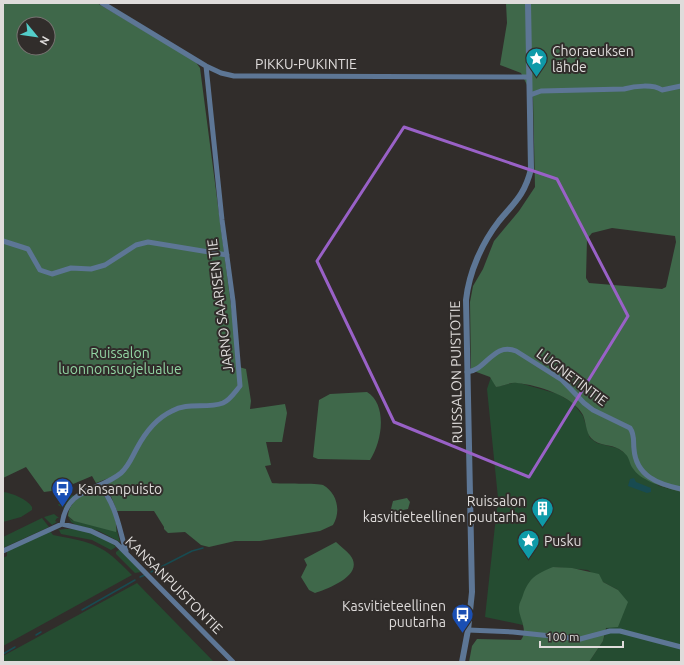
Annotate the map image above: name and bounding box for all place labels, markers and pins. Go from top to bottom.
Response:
place label: Choraeuksen lähde [552,43,634,75]
place icon: Choraeuksen lähde [523,46,549,79]
bus stop icon: Kansanpuisto [50,476,76,509]
place label: Kansanpuisto [78,481,162,497]
place label: Ruissalon kasvitieteellinen puutarha [363,493,526,525]
building icon: Ruissalon kasvitieteellinen puutarha [529,496,555,529]
place icon: Pusku [516,528,542,561]
place label: Pusku [544,533,582,549]
place label: Kasvitieteellinen puutarha [342,598,446,630]
bus stop icon: Kasvitieteellinen puutarha [449,601,475,634]

